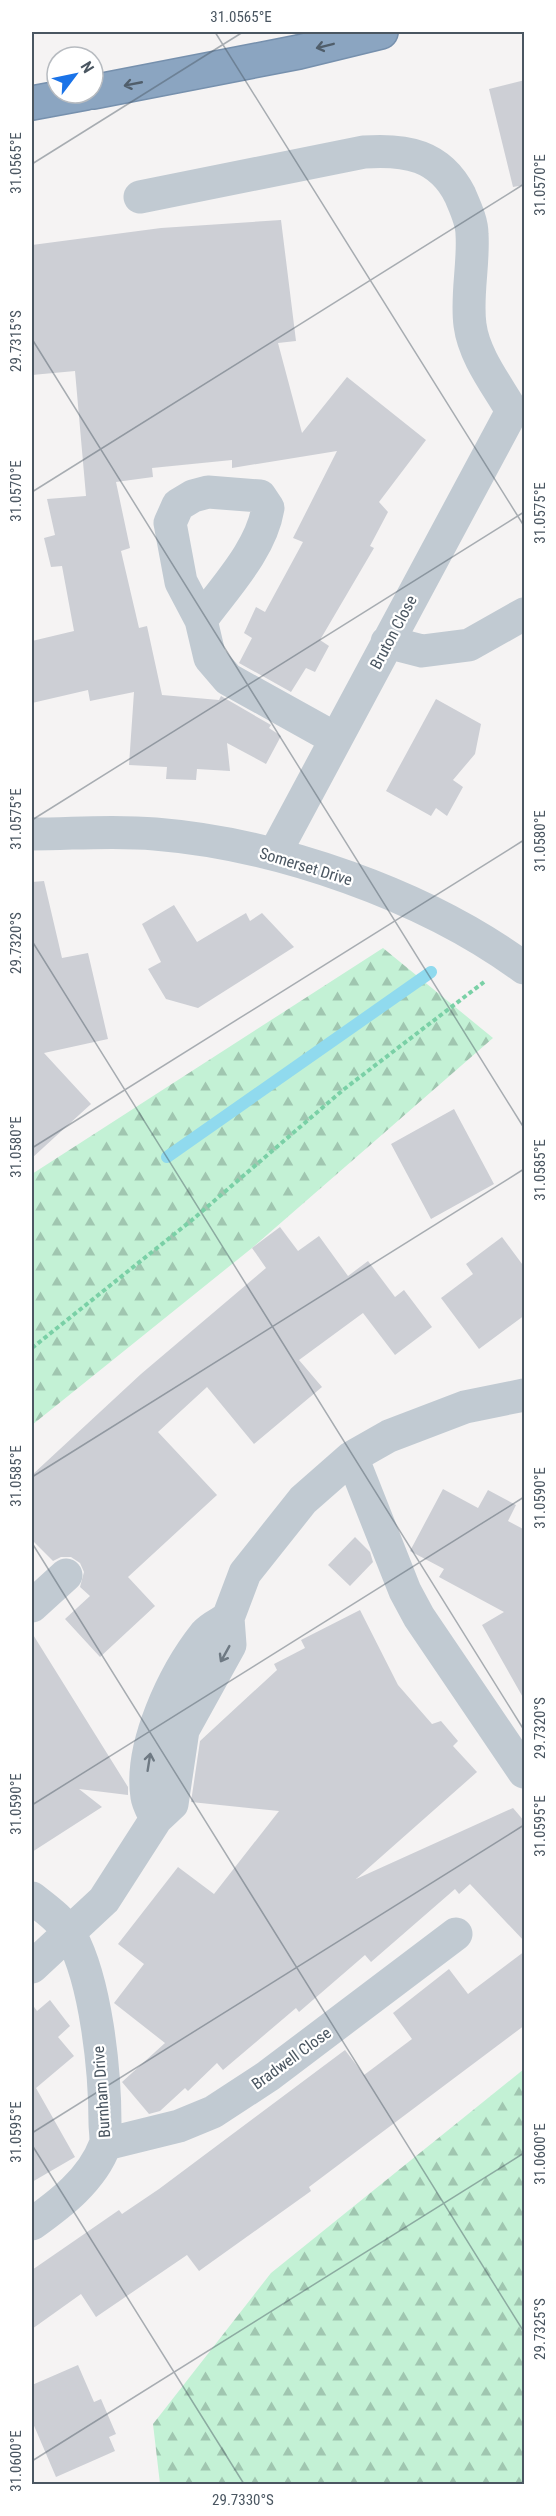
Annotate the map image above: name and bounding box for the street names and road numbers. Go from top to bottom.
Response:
street label: Bruton Close [366,592,421,672]
street label: Somerset Drive [257,843,354,890]
street label: Bradwell Close [248,2023,335,2094]
street label: Burnham Drive [89,2045,114,2139]

